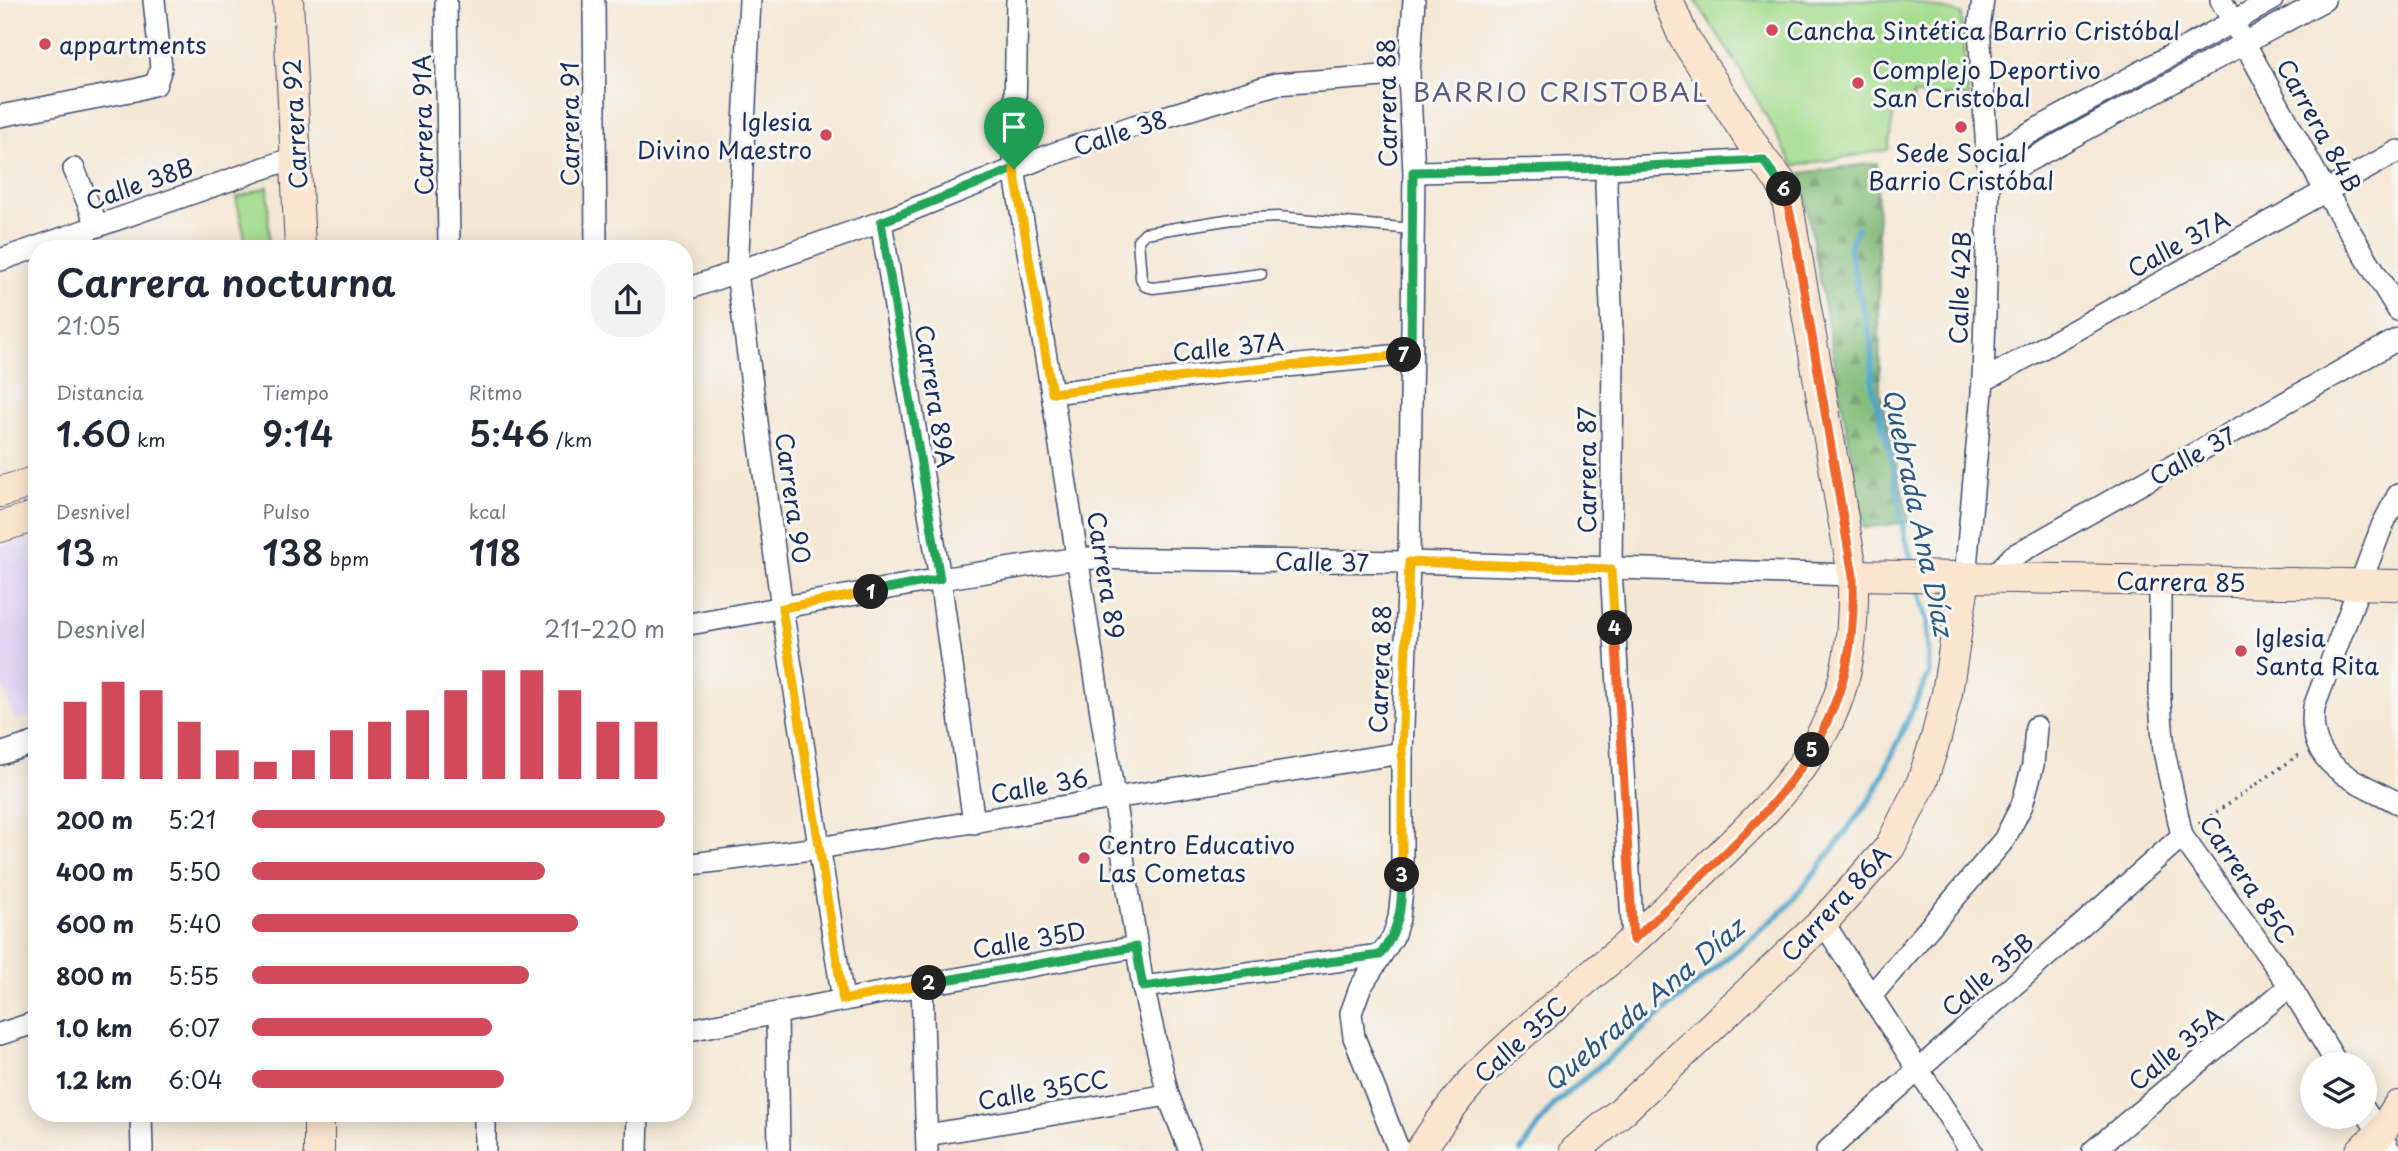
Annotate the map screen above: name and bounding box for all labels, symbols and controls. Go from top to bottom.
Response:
place label: Cancha Sintética Barrio Cristóbal [1786,12,2180,48]
marker: Cancha Sintética Barrio Cristóbal [1764,22,1780,38]
place label: appartments [59,26,207,62]
marker: appartments [37,36,53,52]
street label: Carrera 88 [1367,38,1405,168]
place label: Complejo Deportivo San Cristobal [1872,51,2101,115]
street label: Carrera 84B [2268,52,2372,198]
street label: Carrera 91A [403,54,441,196]
street label: Carrera 92 [273,58,315,190]
street label: Carrera 91 [551,61,587,187]
district label: BARRIO CRISTOBAL [1413,72,1709,111]
marker: Complejo Deportivo San Cristobal [1850,75,1866,91]
pin [984,97,1044,169]
street label: Calle 38 [1068,100,1172,164]
place label: Iglesia Divino Maestro [637,103,812,167]
icon: arrive [995,108,1033,146]
marker: Sede Social Barrio Cristóbal [1953,119,1969,135]
marker: Iglesia Divino Maestro [818,127,834,143]
place label: Sede Social Barrio Cristóbal [1868,134,2054,198]
street label: Calle 38B [80,148,198,218]
pin: 6 [1766,172,1802,206]
text: 6 [1777,174,1790,202]
street label: Calle 37A [2120,200,2236,286]
street label: Calle 42B [1939,231,1979,345]
text: Carrera nocturna [56,253,396,310]
button: share [591,263,665,337]
text: 21:05 [56,308,121,343]
street label: Carrera 89A [907,322,965,470]
street label: Calle 37A [1170,322,1286,370]
pin: 7 [1386,338,1422,372]
text: 7 [1398,340,1409,368]
text: Distancia [56,378,144,406]
text: Tiempo [262,378,329,406]
text: Ritmo [469,378,522,406]
water label: Quebrada Ana Díaz [1874,385,1965,643]
text: 1.60 [56,406,131,459]
text: 9:14 [262,406,333,459]
text: 5:46 [469,406,550,459]
street label: Carrera 87 [1568,406,1604,534]
street label: Calle 37 [2142,416,2242,494]
text: km [131,425,166,453]
text: /km [550,425,592,453]
street label: Carrera 90 [767,430,821,566]
text: Desnivel [56,497,130,525]
text: Pulso [262,497,310,525]
text: kcal [469,497,507,525]
street label: Carrera 89 [1079,509,1135,641]
text: 13 [56,525,95,578]
text: 138 [262,525,324,578]
text: 118 [469,525,521,578]
street label: Calle 37 [1275,542,1370,580]
text: m [95,544,119,572]
text: bpm [324,544,369,572]
street label: Carrera 85 [2116,562,2246,600]
pin: 1 [854,574,888,610]
text: 1 [866,577,875,605]
street label: Carrera 88 [1359,604,1399,734]
pin: 4 [1598,610,1632,646]
text: Desnivel [56,611,146,646]
text: 211–220 m [544,611,665,646]
text: 4 [1608,613,1621,641]
place label: Iglesia Santa Rita [2255,619,2379,683]
marker: Iglesia Santa Rita [2233,643,2249,659]
pin: 5 [1794,732,1829,768]
text: 5 [1805,735,1818,763]
street label: Calle 36 [987,759,1091,811]
text: 200 m [56,802,133,837]
text: 5:21 [168,802,216,837]
street label: Carrera 85C [2192,808,2304,950]
place label: Centro Educativo Las Cometas [1098,826,1295,890]
street label: Carrera 86A [1772,837,1898,969]
marker: Centro Educativo Las Cometas [1076,850,1092,866]
text: 400 m [56,854,134,889]
text: 5:50 [168,854,221,889]
pin: 3 [1384,858,1420,892]
text: 3 [1395,860,1408,888]
text: 600 m [56,906,134,941]
text: 5:40 [168,906,221,941]
water label: Quebrada Ana Díaz [1534,906,1755,1100]
street label: Calle 35D [969,911,1089,967]
street label: Calle 35B [1933,924,2041,1024]
text: 800 m [56,958,133,993]
text: 5:55 [168,958,219,993]
pin: 2 [912,965,946,1000]
text: 2 [922,968,935,996]
street label: Calle 35C [1465,987,1575,1091]
street label: Calle 35A [2120,998,2230,1098]
text: 1.0 km [56,1010,133,1045]
text: 6:07 [168,1010,220,1045]
map controls [2300,1052,2377,1129]
button: layers [2300,1052,2377,1129]
street label: Calle 35CC [975,1060,1111,1118]
text: 1.2 km [56,1062,132,1097]
text: 6:04 [168,1062,223,1097]

